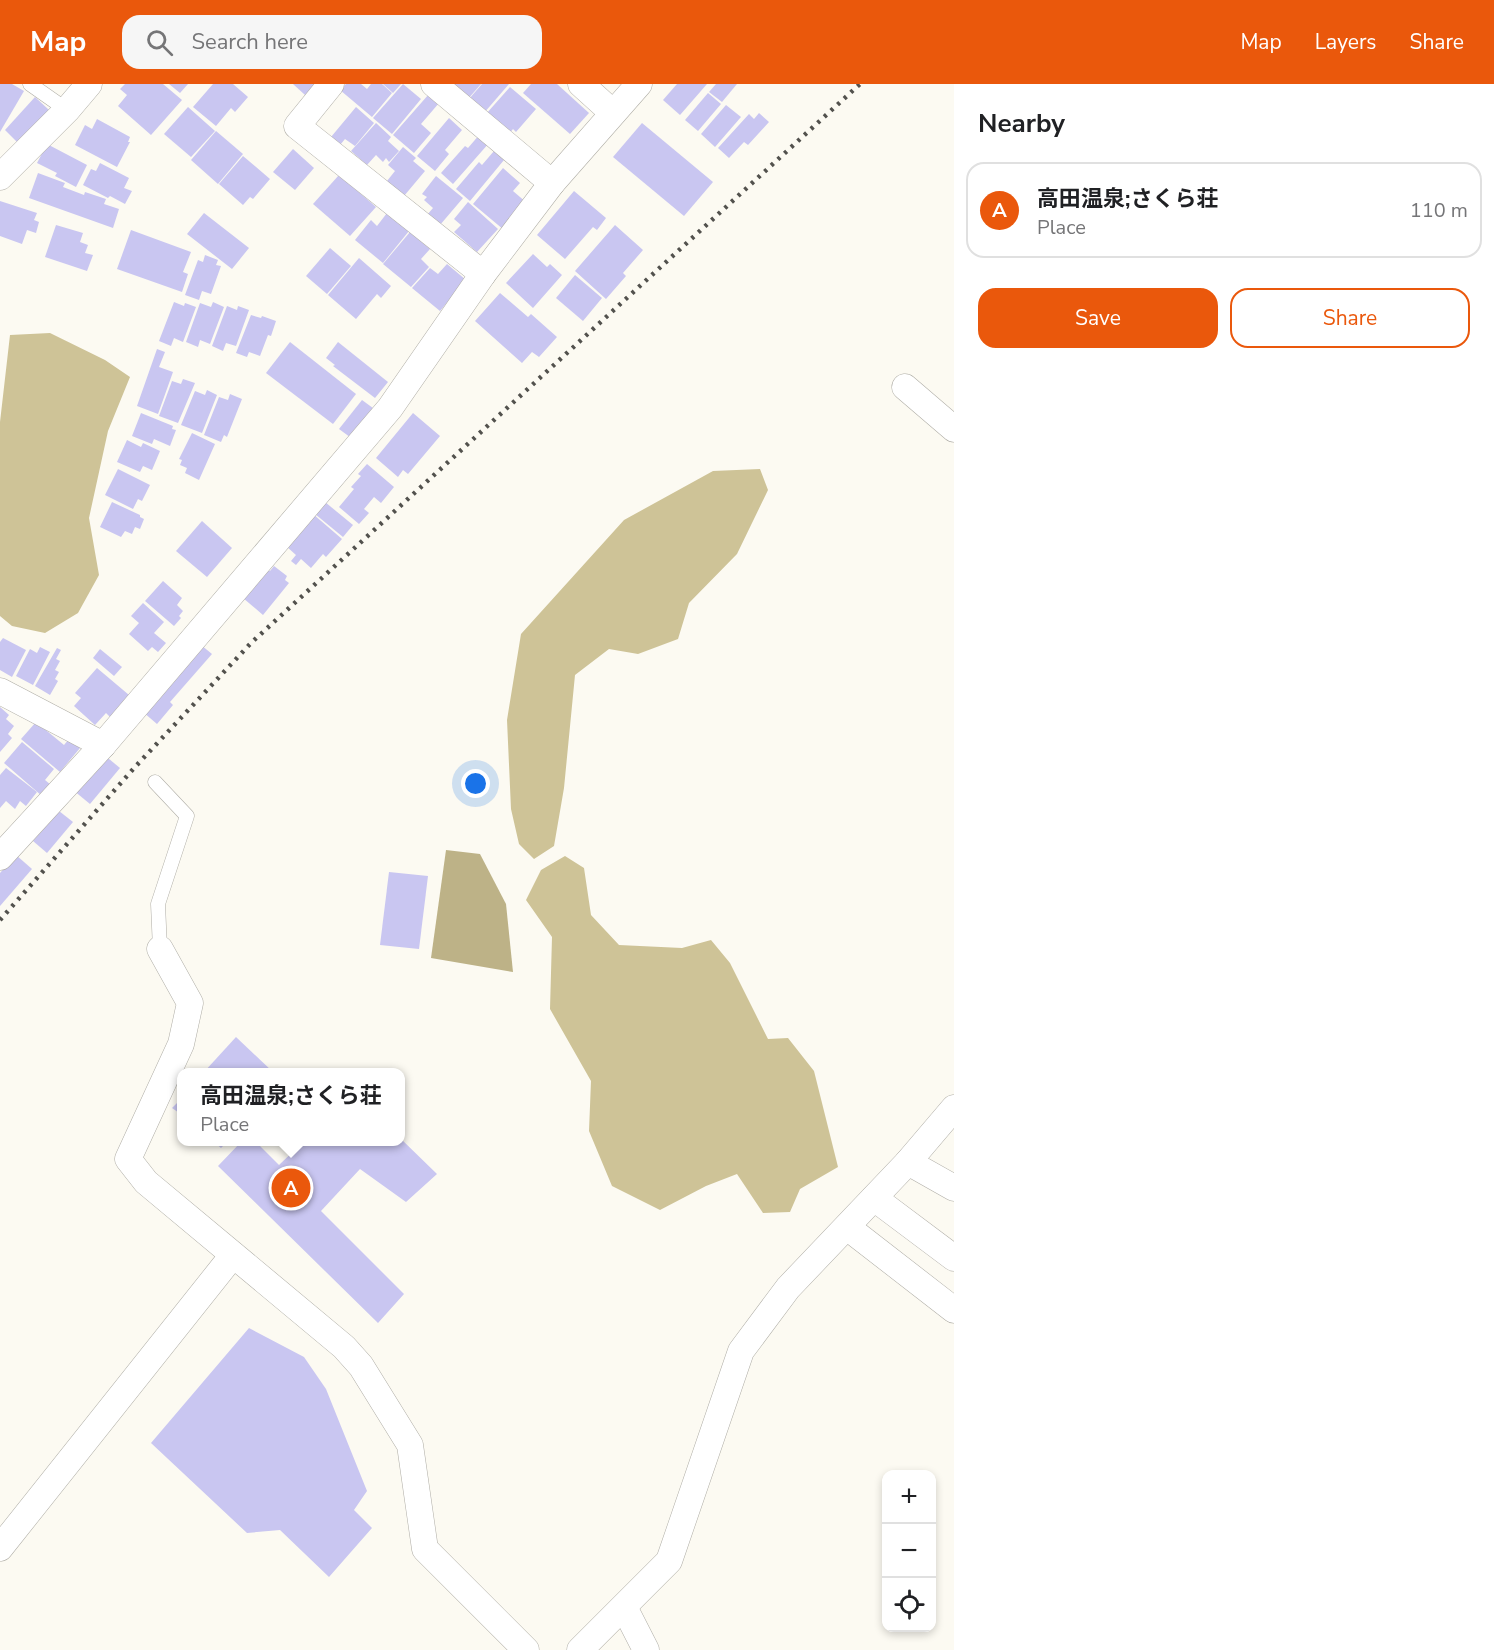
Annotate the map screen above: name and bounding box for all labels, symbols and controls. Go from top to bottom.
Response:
search box [122,15,542,69]
text: Map [30,23,86,61]
icon: search [143,26,176,59]
text: Search here [191,27,308,57]
text: Map [1240,28,1282,56]
text: Layers [1315,28,1376,56]
text: Share [1409,28,1464,56]
text: Nearby [978,106,1065,141]
text: 高田温泉;さくら荘 [1037,184,1218,214]
text: A [992,197,1007,224]
text: 110 m [1410,197,1468,224]
text: Place [1037,214,1086,241]
button: Save [978,288,1218,348]
button: Share [1230,288,1470,348]
your location [461,769,490,798]
popup [177,1068,405,1146]
text: 高田温泉;さくら荘 [200,1081,382,1111]
text: Place [200,1111,249,1138]
pin: A [272,1166,310,1210]
map controls [882,1470,936,1632]
button: + [882,1470,936,1524]
button: − [882,1524,936,1578]
button: locate [882,1578,936,1632]

